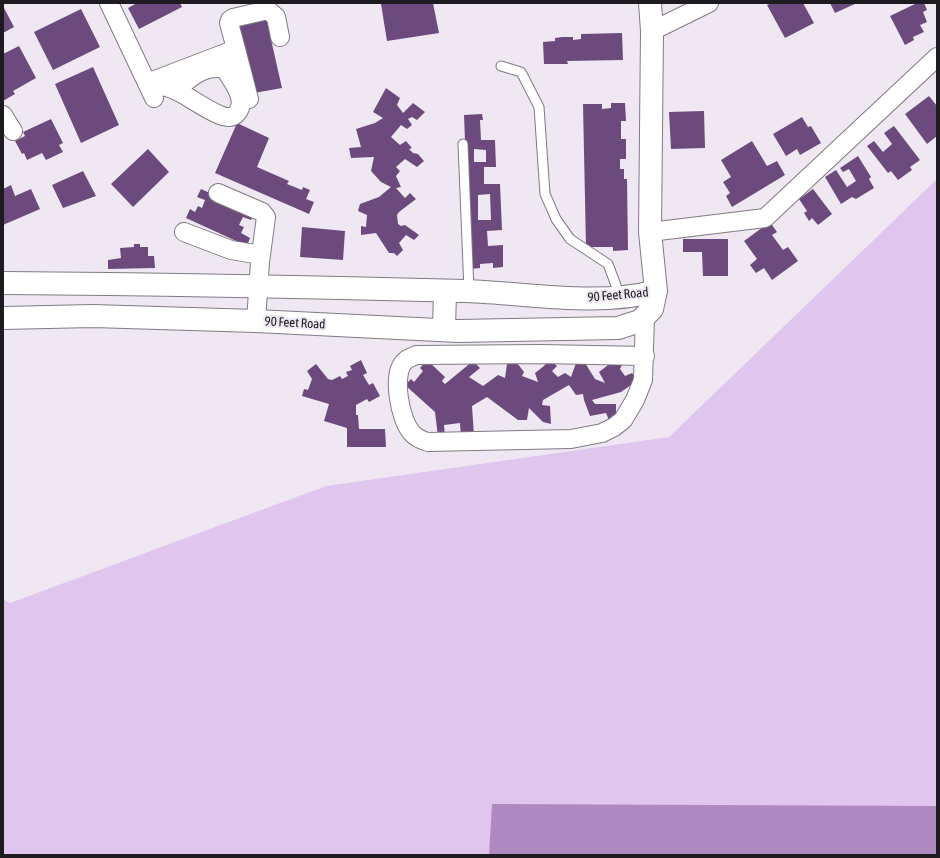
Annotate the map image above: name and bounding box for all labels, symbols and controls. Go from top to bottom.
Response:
street label: 90 Feet Road [587,285,649,305]
street label: 90 Feet Road [264,314,326,332]

